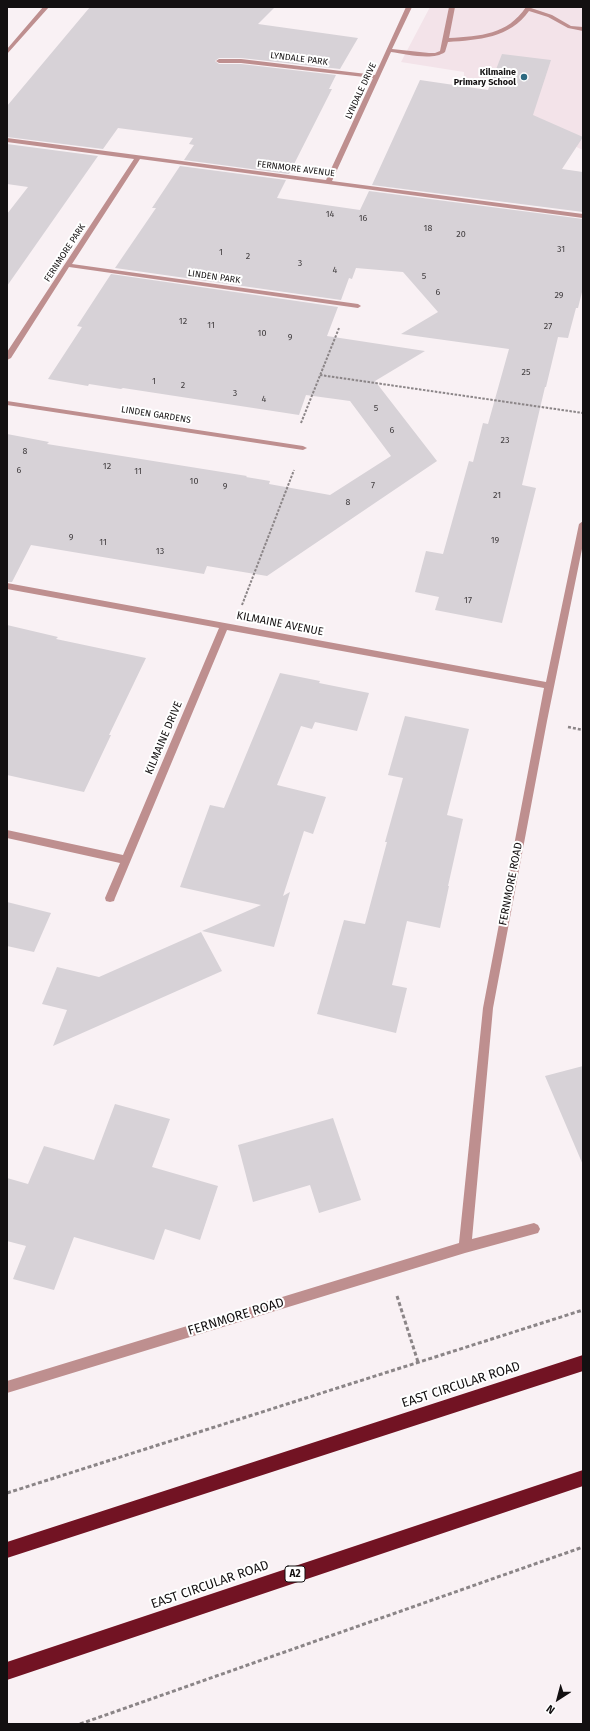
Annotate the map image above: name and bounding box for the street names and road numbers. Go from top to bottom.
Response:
street label: LYNDALE PARK [270,50,328,68]
street label: LYNDALE DRIVE [343,61,379,121]
street label: FERNMORE AVENUE [256,159,336,179]
street label: FERNMORE PARK [42,222,88,284]
street label: LINDEN PARK [187,268,241,286]
street label: LINDEN GARDENS [120,404,192,426]
street label: KILMAINE AVENUE [235,609,325,639]
street label: KILMAINE DRIVE [143,699,185,777]
street label: FERNMORE ROAD [496,841,526,927]
street label: FERNMORE ROAD [186,1295,286,1339]
street label: EAST CIRCULAR ROAD [400,1358,522,1412]
street label: EAST CIRCULAR ROAD [149,1557,271,1613]
road number: A2 [285,1566,305,1582]

